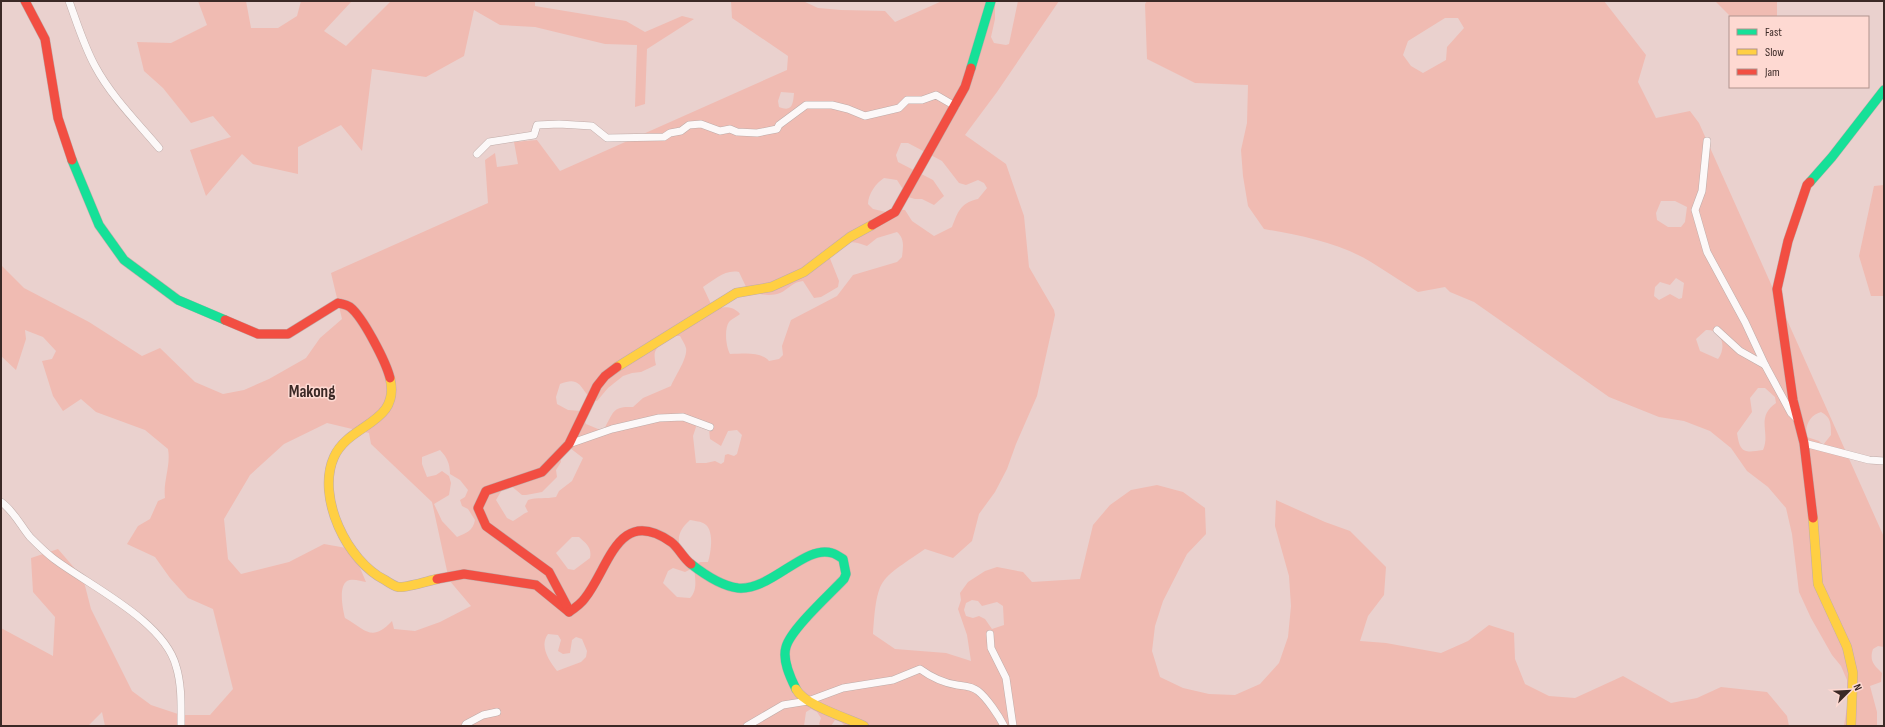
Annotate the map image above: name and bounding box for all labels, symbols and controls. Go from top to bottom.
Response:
legend [1729,16,1869,88]
text: Fast [1765,25,1782,40]
text: Slow [1765,45,1784,60]
text: Jam [1764,65,1780,80]
district label: Makong [289,382,335,402]
north arrow [1829,671,1869,711]
text: N [1851,682,1865,693]

